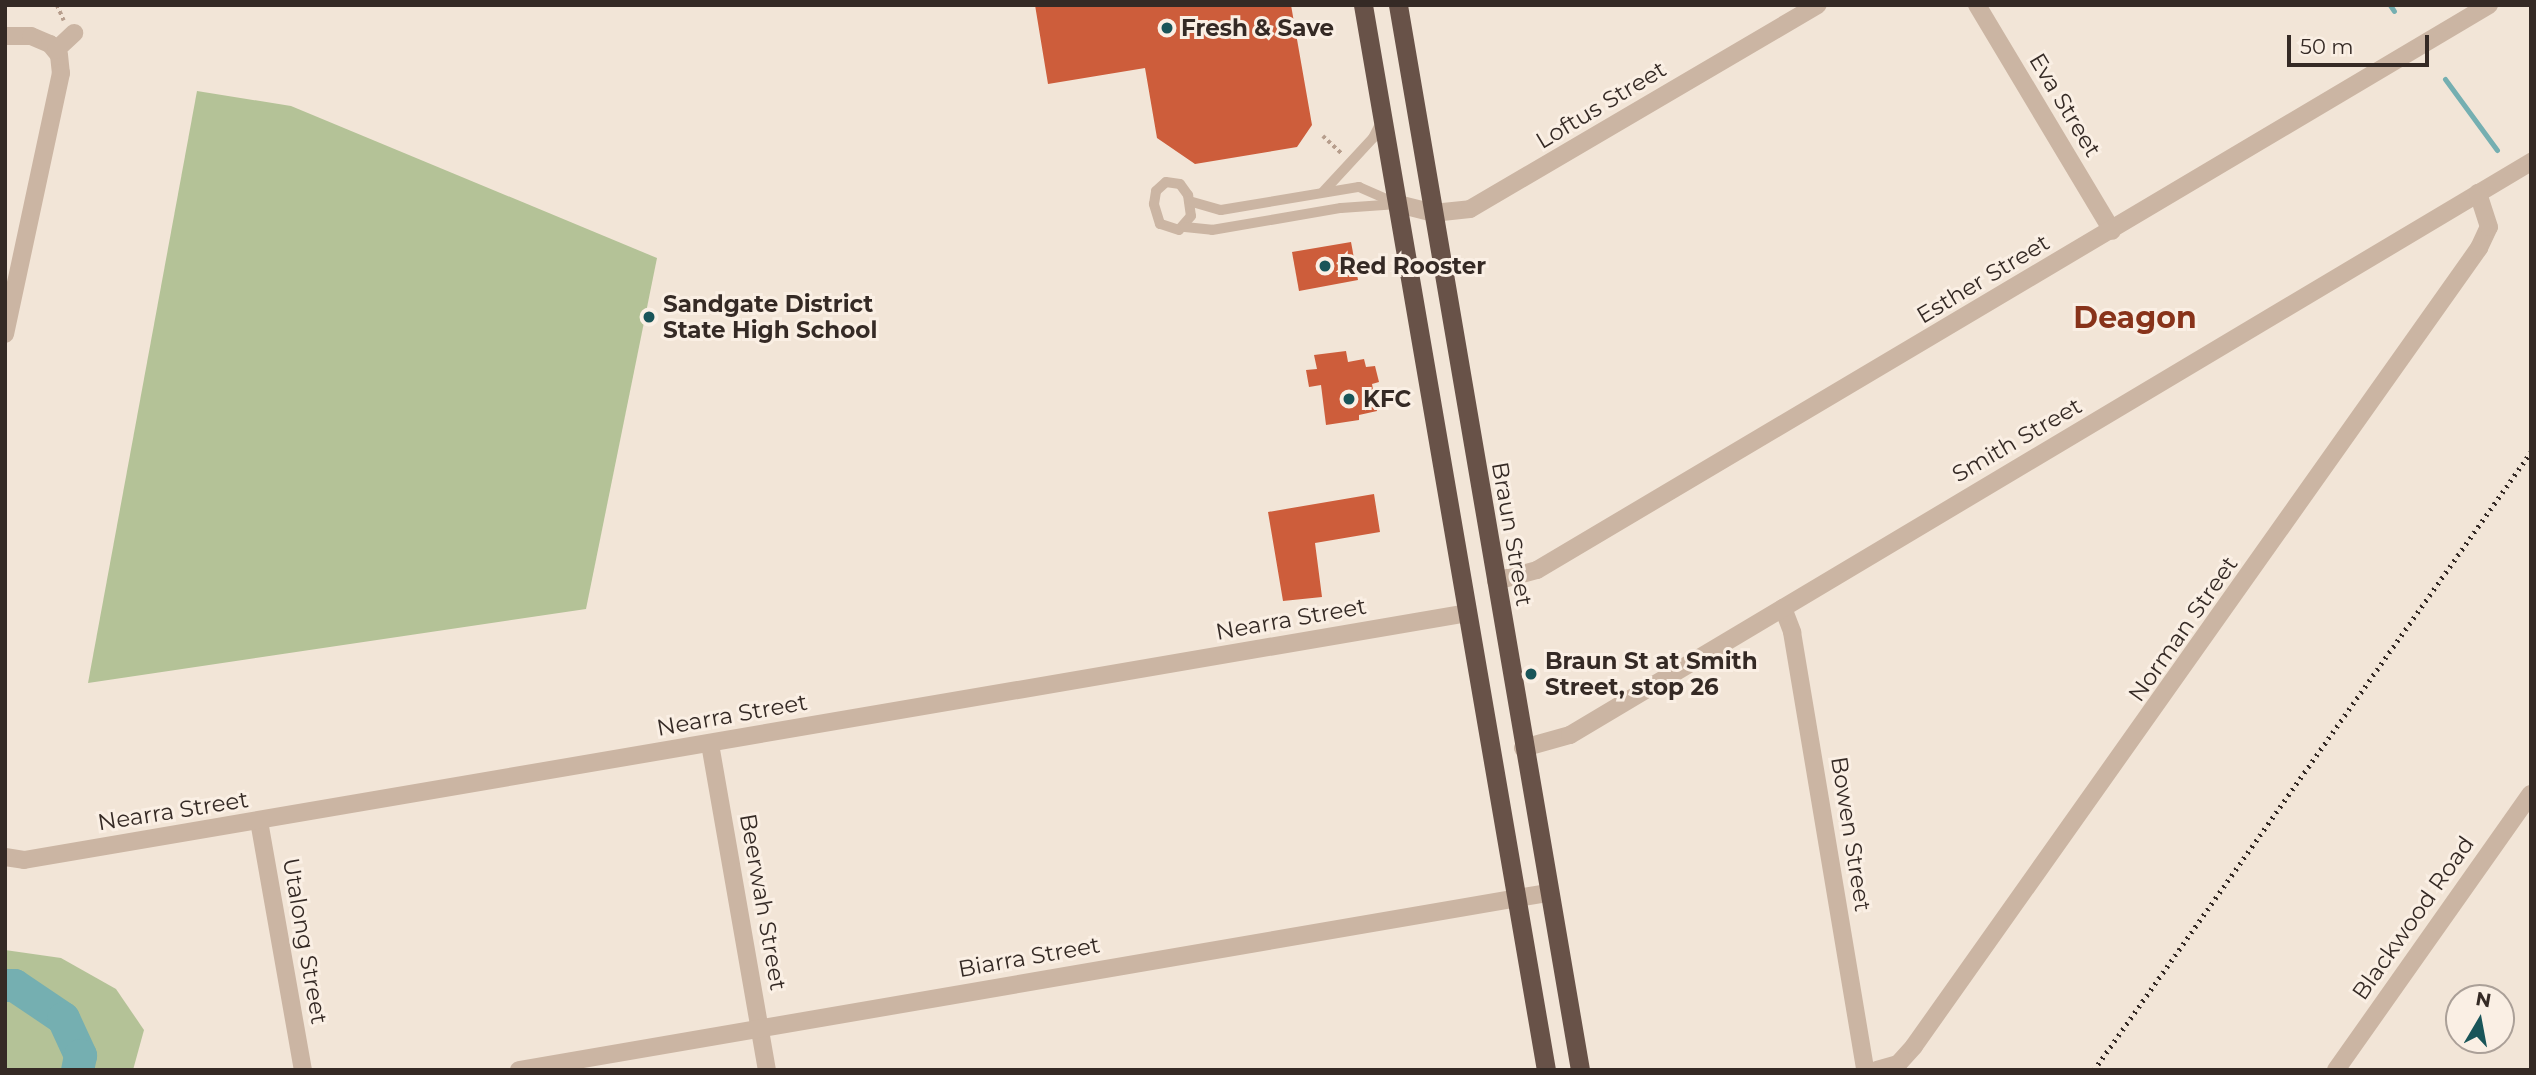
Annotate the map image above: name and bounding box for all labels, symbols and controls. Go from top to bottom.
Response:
place label: Fresh & Save [1181,14,1334,42]
marker: Fresh & Save [1159,20,1175,36]
scale bar [2291,21,2433,65]
text: 50 m [2300,34,2354,59]
street label: Eva Street [2023,48,2107,162]
street label: Loftus Street [1531,55,1671,155]
street label: Esther Street [1912,229,2054,329]
place label: Red Rooster [1339,252,1486,280]
marker: Red Rooster [1317,258,1333,274]
place label: Sandgate District State High School [663,290,877,344]
district label: Deagon [2073,300,2197,336]
marker: Sandgate District State High School [641,309,657,325]
place label: KFC [1363,385,1411,413]
marker: KFC [1341,391,1357,407]
street label: Smith Street [1947,392,2087,488]
street label: Braun Street [1486,460,1538,608]
street label: Norman Street [2123,551,2243,707]
street label: Nearra Street [1214,592,1368,646]
place label: Braun St at Smith Street, stop 26 [1545,647,1758,701]
marker: Braun St at Smith Street, stop 26 [1523,666,1539,682]
street label: Nearra Street [655,688,809,742]
street label: Bowen Street [1825,755,1877,913]
street label: Nearra Street [96,785,250,837]
street label: Beerwah Street [734,811,792,993]
street label: Blackwood Road [2346,831,2480,1005]
street label: Utalong Street [277,856,333,1026]
street label: Biarra Street [956,931,1102,983]
north arrow [2445,984,2515,1054]
text: N [2474,987,2493,1012]

